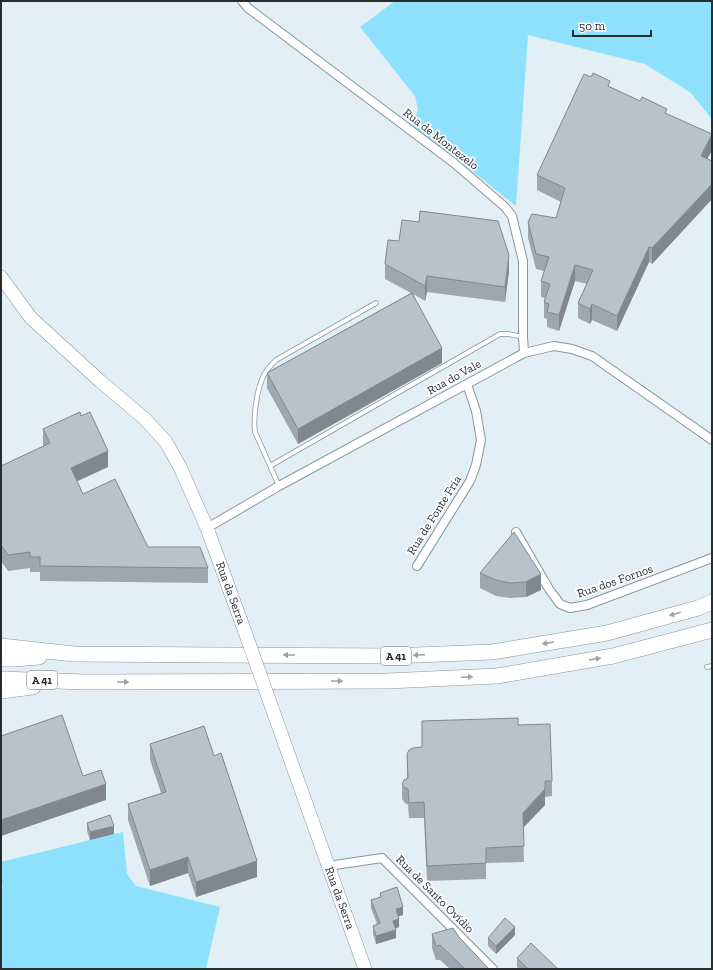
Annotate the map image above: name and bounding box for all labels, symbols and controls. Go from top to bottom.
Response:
scale bar [573,12,651,38]
text: 50 m [579,19,606,33]
street label: Rua de Montezelo [401,105,481,173]
street label: Rua do Vale [425,356,484,398]
street label: Rua de Fonte Fria [404,473,464,557]
street label: Rua da Serra [213,560,249,626]
street label: Rua dos Fornos [575,561,655,601]
one-way arrow [669,611,681,617]
one-way arrow [542,640,555,646]
road number: A 41 [381,647,411,665]
one-way arrow [282,652,295,658]
one-way arrow [412,652,425,658]
one-way arrow [589,656,601,662]
road number: A 41 [27,671,57,689]
one-way arrow [461,674,473,681]
one-way arrow [331,678,344,684]
one-way arrow [117,679,130,685]
street label: Rua de Santo Ovídio [393,852,477,936]
street label: Rua da Serra [322,865,358,931]

